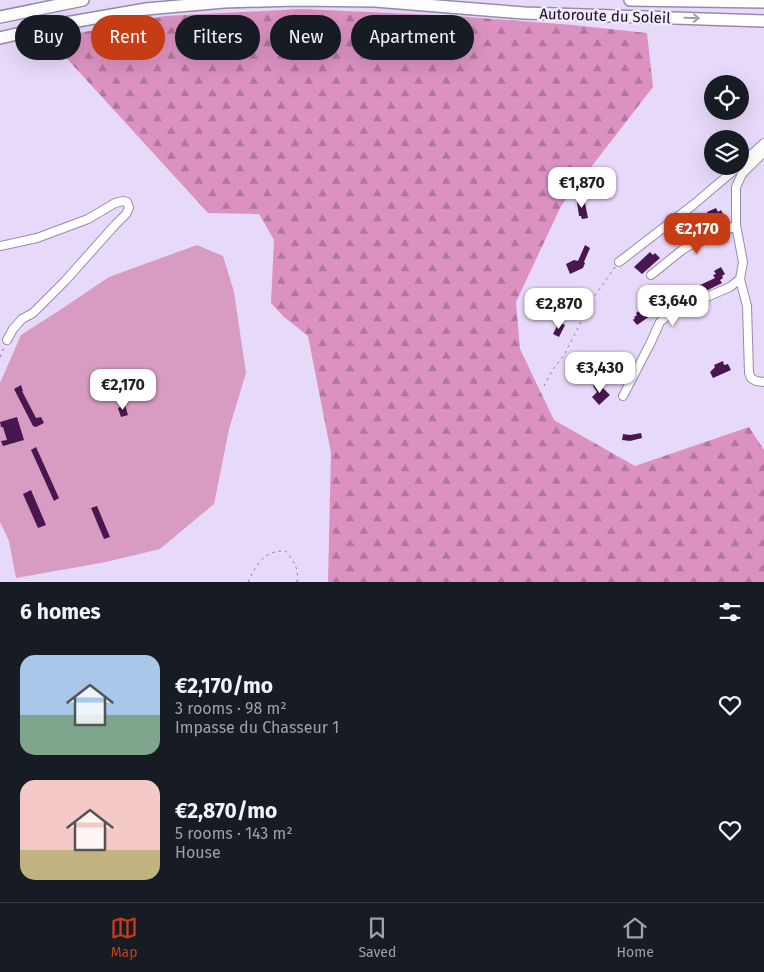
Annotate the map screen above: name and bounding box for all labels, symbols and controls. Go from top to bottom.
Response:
street label: Autoroute du Soleil [539,5,671,27]
one-way arrow [684,14,700,23]
chip: Buy [15,15,81,60]
chip: Rent [91,15,165,60]
chip: Filters [175,15,260,60]
chip: New [270,15,341,60]
chip: Apartment [351,15,474,60]
map controls [704,75,749,175]
button: locate [704,75,749,120]
button: layers [704,130,749,175]
pin: €1,870 [541,166,623,209]
text: €1,870 [559,173,605,192]
pin: €2,170 [656,212,738,255]
text: €2,170 [675,219,719,238]
pin: €3,640 [632,284,714,327]
pin: €2,870 [518,288,600,330]
text: €3,640 [649,291,697,310]
text: €2,870 [535,294,583,313]
pin: €3,430 [559,352,641,394]
text: €3,430 [576,358,624,377]
pin: €2,170 [82,368,164,411]
text: €2,170 [101,375,145,394]
icon: filters [716,598,744,626]
text: 6 homes [20,599,101,625]
text: €2,170/mo [175,673,273,699]
icon: home [60,675,120,735]
icon: heart [716,691,744,719]
text: 3 rooms · 98 m² [175,699,287,718]
text: Impasse du Chasseur 1 [175,718,339,737]
text: €2,870/mo [175,798,277,824]
icon: home [60,800,120,860]
icon: heart [716,816,744,844]
text: 5 rooms · 143 m² [175,824,293,843]
text: House [175,843,221,862]
tab: Map [110,914,138,961]
tab: Saved [358,914,396,961]
tab: Home [617,914,654,961]

